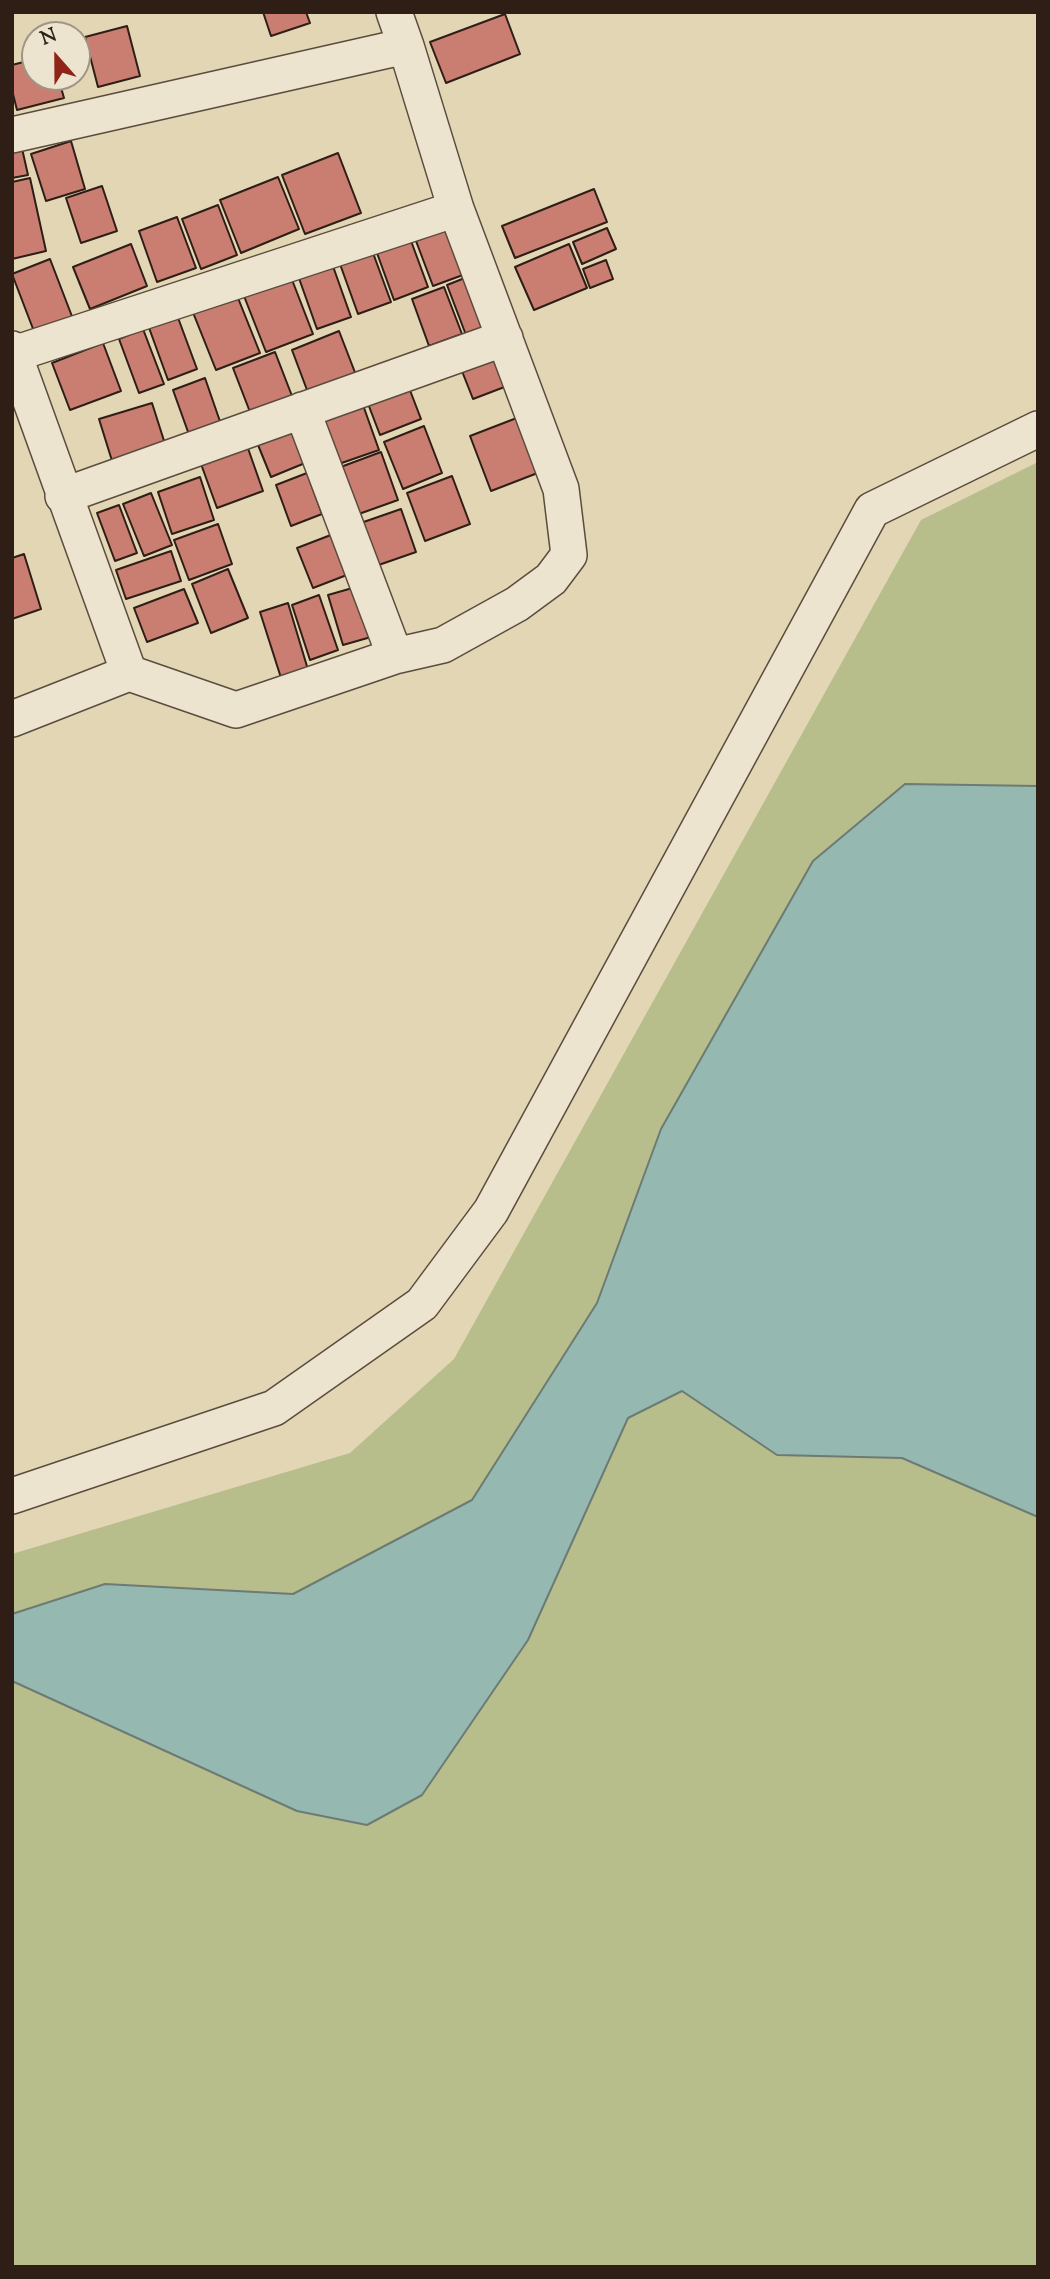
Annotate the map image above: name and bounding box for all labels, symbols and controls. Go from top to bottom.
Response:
north arrow [21,21,91,91]
text: N [37,22,61,53]

